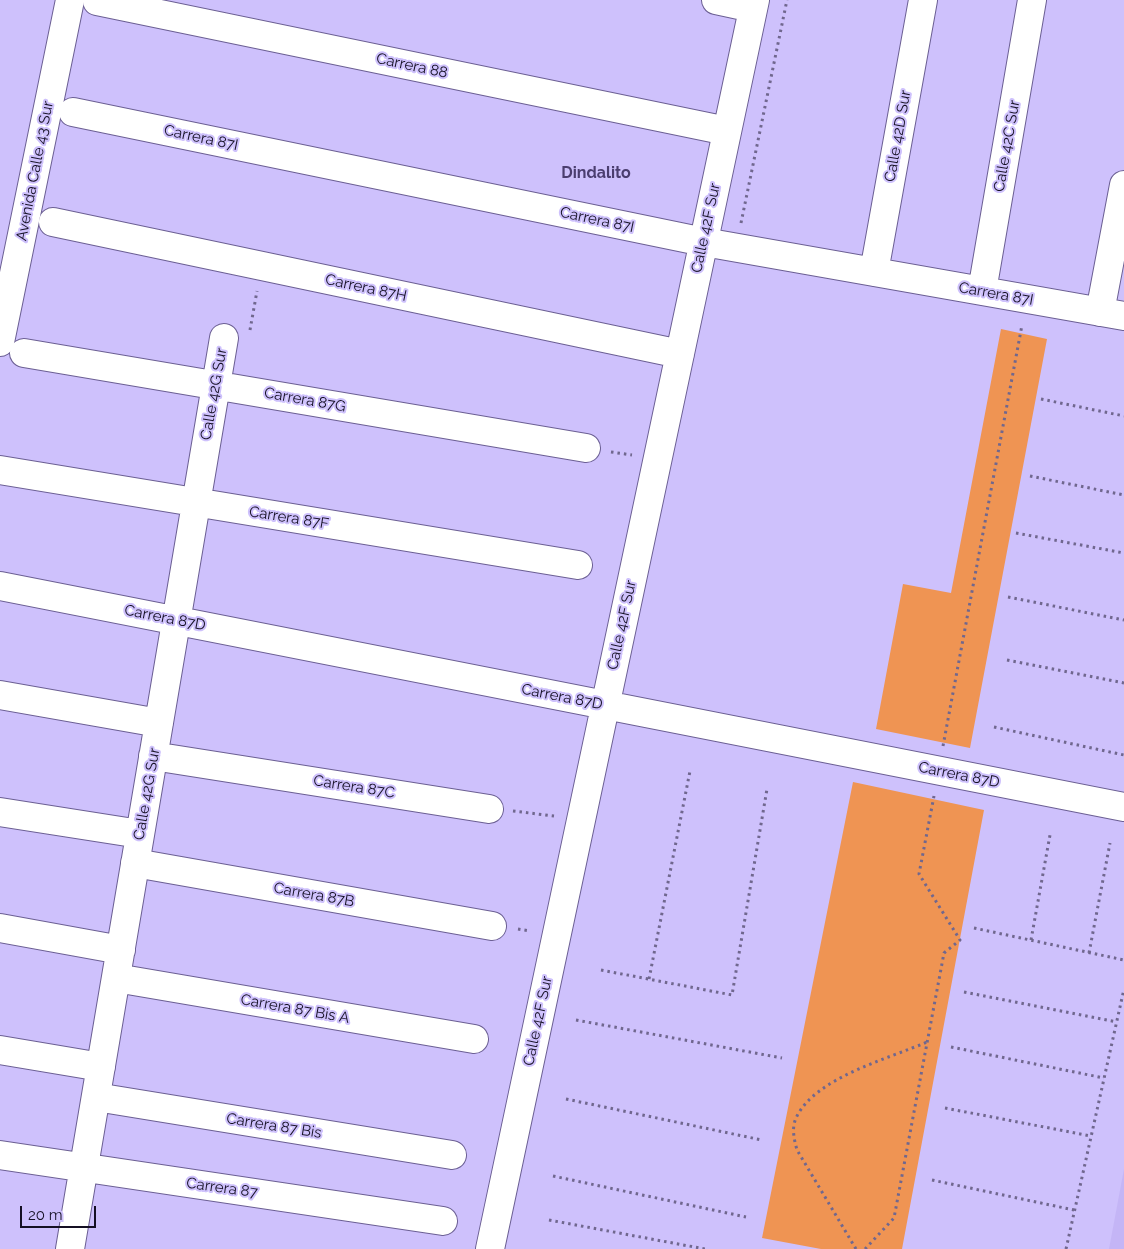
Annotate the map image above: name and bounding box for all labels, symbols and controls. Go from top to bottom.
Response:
street label: Carrera 88 [375,50,449,82]
street label: Calle 42D Sur [881,89,915,183]
street label: Calle 42C Sur [990,99,1024,193]
street label: Avenida Calle 43 Sur [13,100,57,242]
street label: Carrera 87I [162,121,240,155]
district label: Dindalito [561,163,631,183]
street label: Calle 42F Sur [688,182,724,274]
street label: Carrera 87I [558,203,636,237]
street label: Carrera 87H [324,271,408,305]
street label: Carrera 87I [957,279,1035,309]
street label: Calle 42G Sur [197,347,231,441]
street label: Carrera 87G [263,384,347,416]
street label: Carrera 87F [248,503,330,533]
street label: Calle 42F Sur [604,579,640,671]
street label: Carrera 87D [123,601,207,635]
street label: Carrera 87D [520,680,604,714]
street label: Calle 42G Sur [130,747,164,841]
street label: Carrera 87D [917,758,1001,792]
street label: Carrera 87C [312,772,396,802]
street label: Carrera 87B [272,879,356,911]
street label: Calle 42F Sur [520,975,556,1067]
street label: Carrera 87 Bis A [239,991,351,1027]
street label: Carrera 87 Bis [225,1110,323,1142]
street label: Carrera 87 [185,1174,259,1202]
scale bar [22,1196,99,1228]
text: 20 m [28,1206,63,1224]

